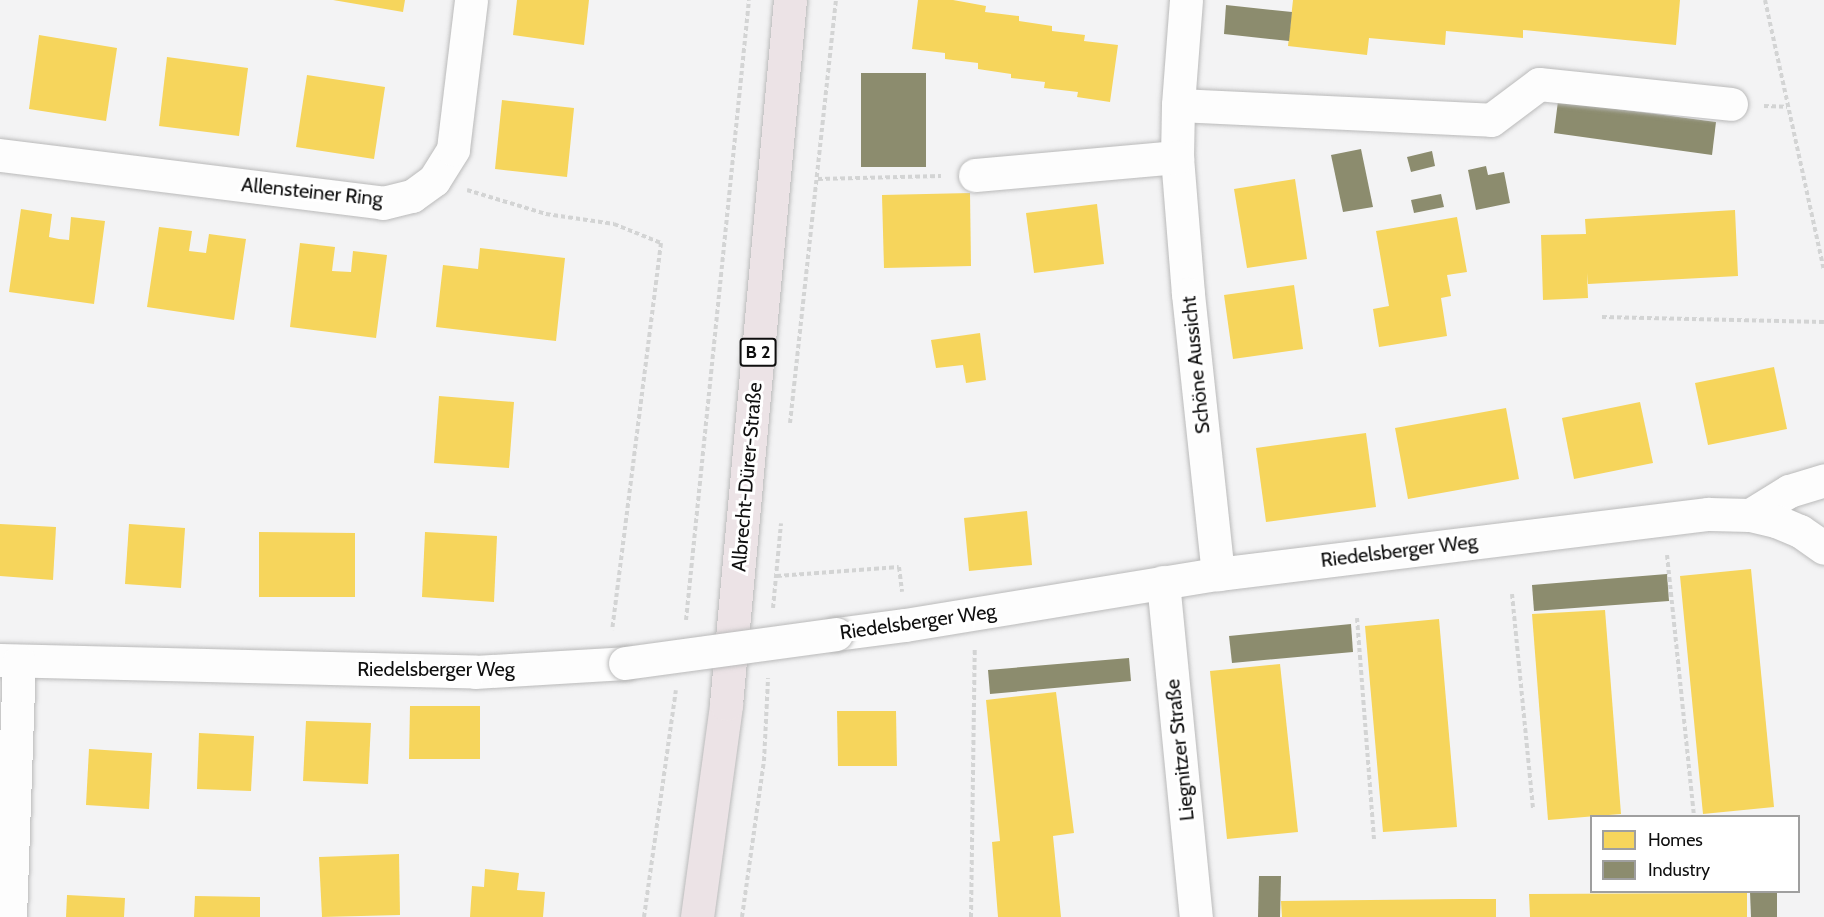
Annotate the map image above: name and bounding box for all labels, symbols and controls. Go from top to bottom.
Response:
street label: Allensteiner Ring [240,173,384,211]
street label: Schöne Aussicht [1177,295,1215,435]
road number: B 2 [738,337,777,367]
street label: Albrecht-Dürer-Straße [727,381,767,573]
street label: Riedelsberger Weg [1319,529,1479,573]
street label: Riedelsberger Weg [838,599,998,645]
street label: Riedelsberger Weg [357,657,515,681]
street label: Liegnitzer Straße [1161,678,1199,822]
legend [1590,815,1800,893]
text: Homes [1648,829,1703,851]
text: Industry [1648,859,1710,881]

